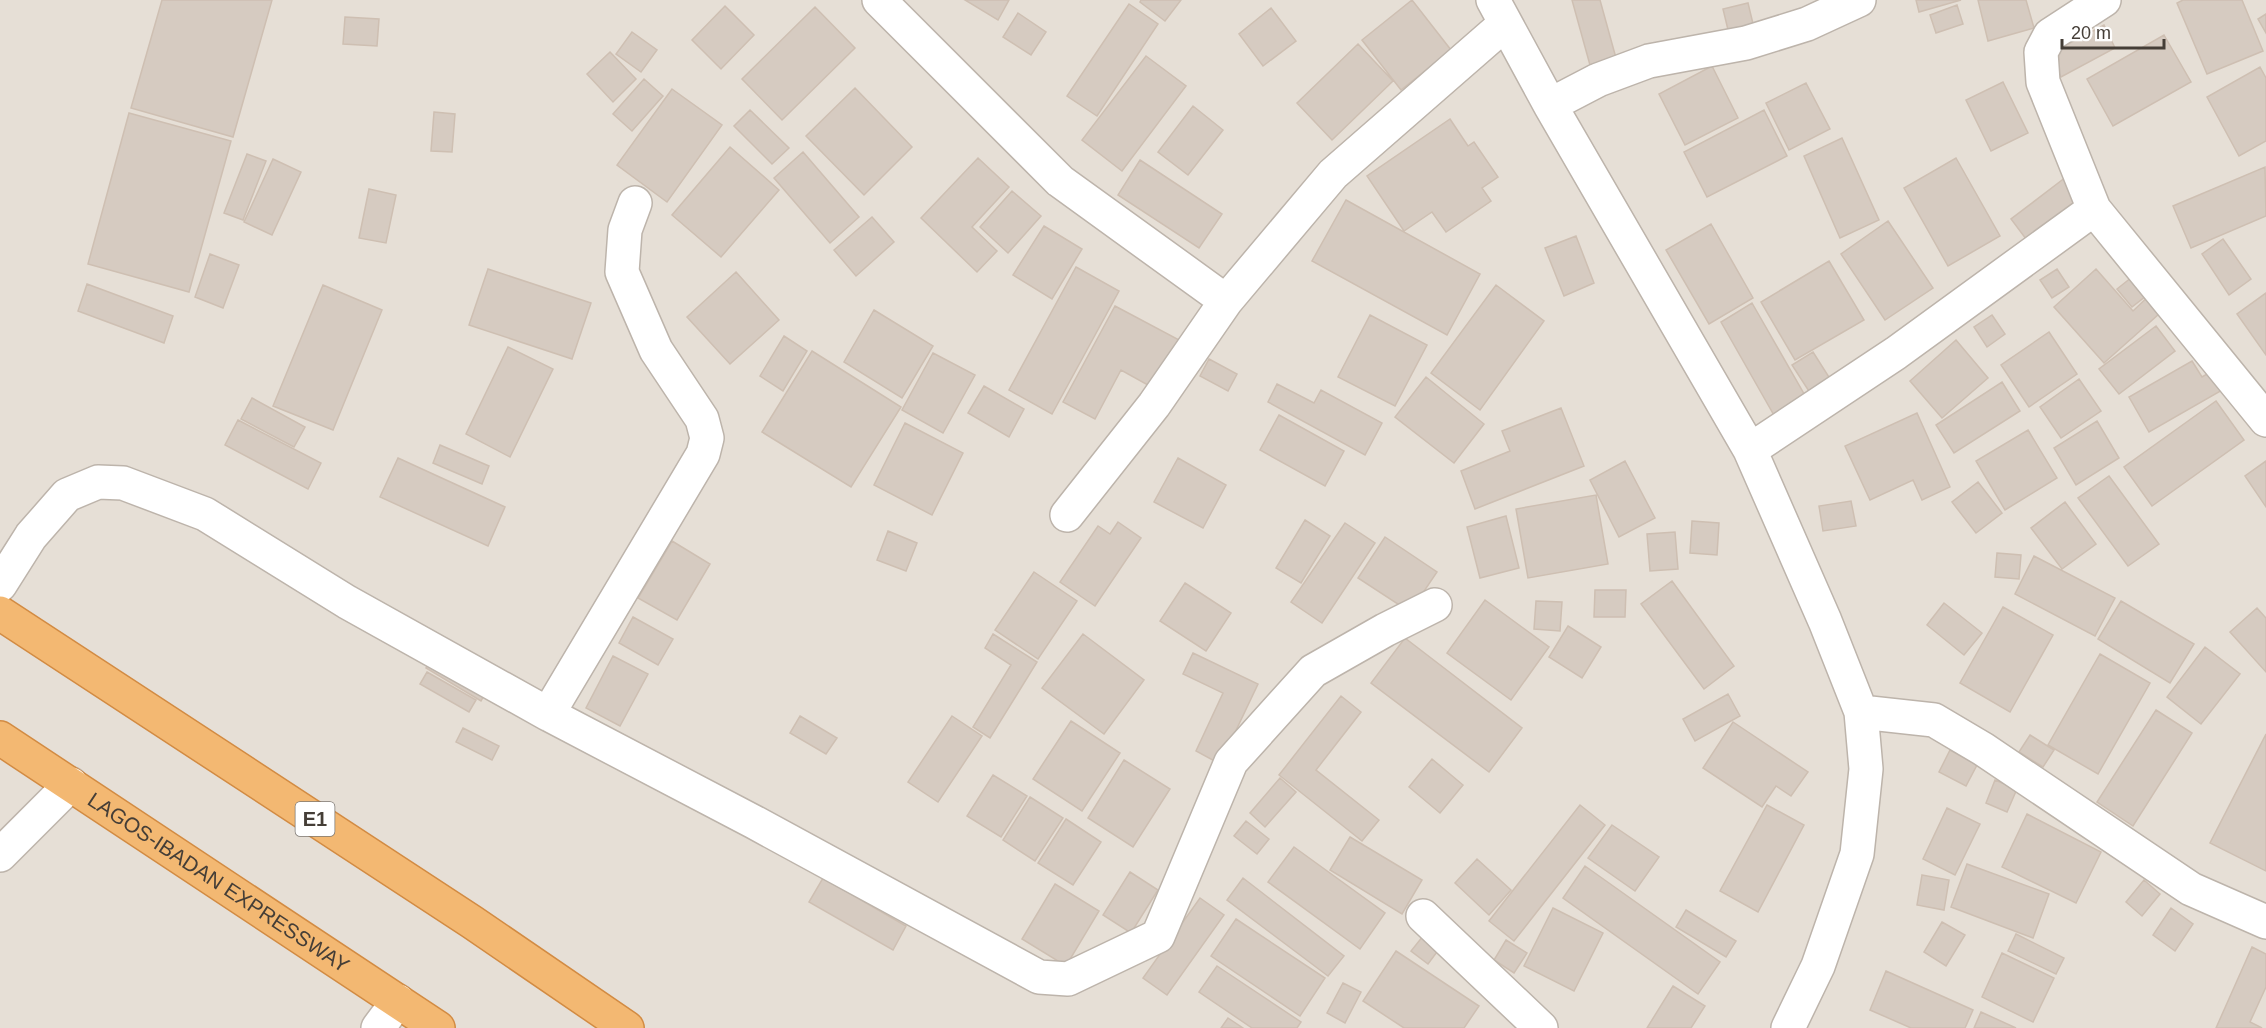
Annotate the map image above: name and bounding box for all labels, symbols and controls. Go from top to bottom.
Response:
scale bar [2062,12,2164,50]
text: 20 m [2071,23,2111,43]
street label: LAGOS-IBADAN EXPRESSWAY [84,788,354,977]
road number: E1 [296,802,334,836]

